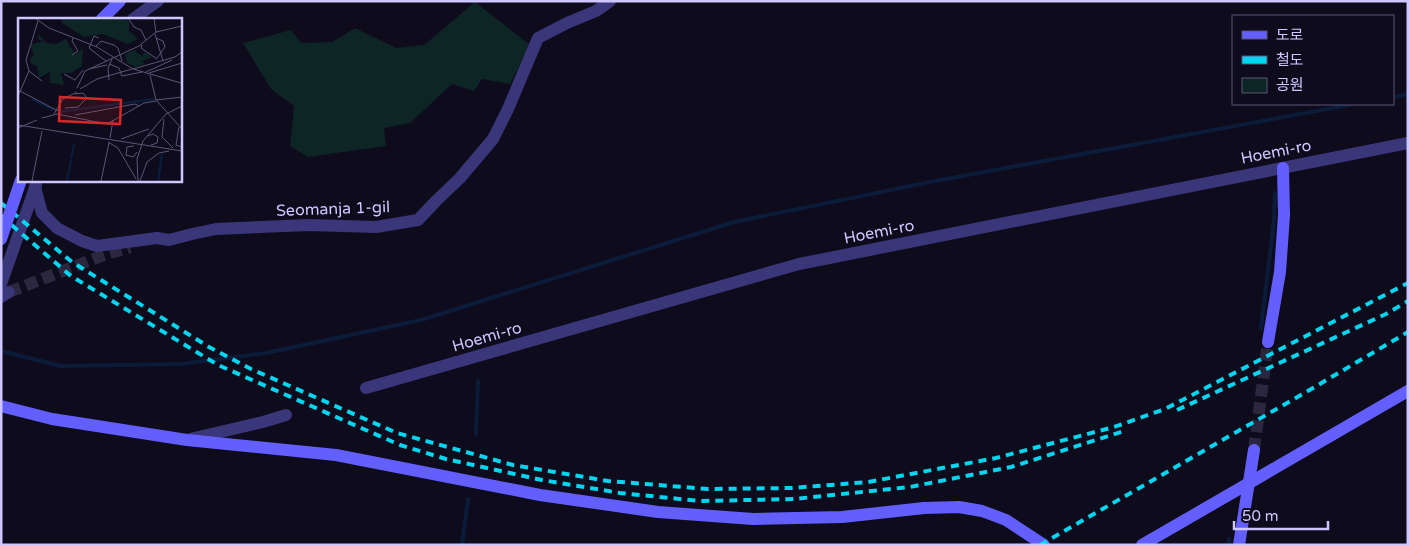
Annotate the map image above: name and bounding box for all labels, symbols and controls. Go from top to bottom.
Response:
legend [1232,15,1394,105]
inset map [18,18,181,181]
text: 도로 [1276,26,1304,44]
text: 철도 [1276,51,1304,69]
text: 공원 [1276,76,1304,94]
street label: Hoemi-ro [1239,135,1313,169]
street label: Seomanja 1-gil [276,197,390,221]
street label: Hoemi-ro [842,215,916,249]
street label: Hoemi-ro [450,318,524,356]
scale bar [1234,498,1328,530]
text: 50 m [1242,507,1279,525]

